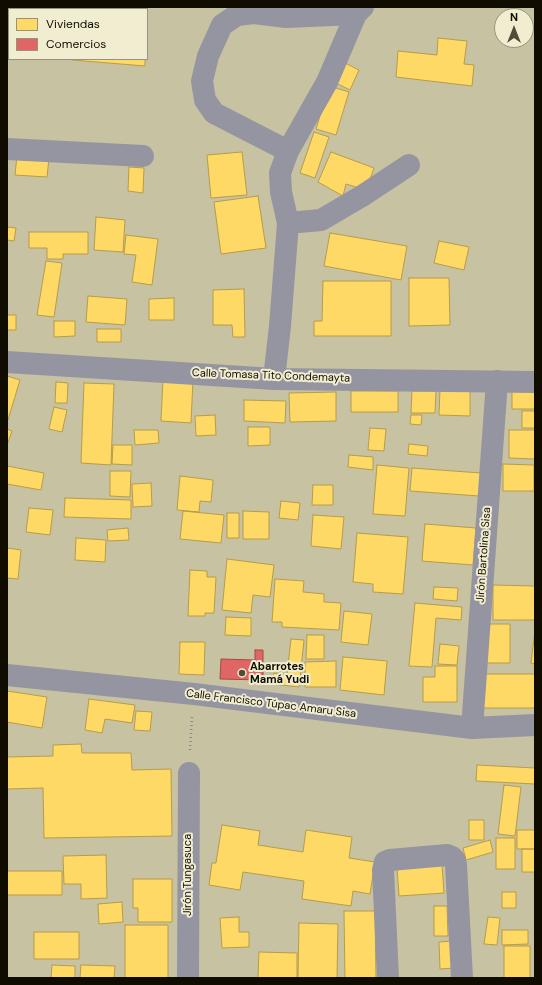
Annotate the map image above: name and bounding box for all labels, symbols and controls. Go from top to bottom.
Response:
legend [8,8,148,60]
north arrow [494,8,534,48]
text: N [510,10,518,24]
text: Viviendas [46,16,100,32]
text: Comercios [46,36,106,52]
street label: Calle Tomasa Tito Condemayta [192,367,350,385]
street label: Jirón Bartolina Sisa [474,507,494,603]
place label: Abarrotes Mamá Yudi [250,660,309,686]
marker: Abarrotes Mamá Yudi [237,668,247,678]
street label: Calle Francisco Túpac Amaru Sisa [185,687,357,721]
street label: Jirón Tungasuca [181,834,195,916]

